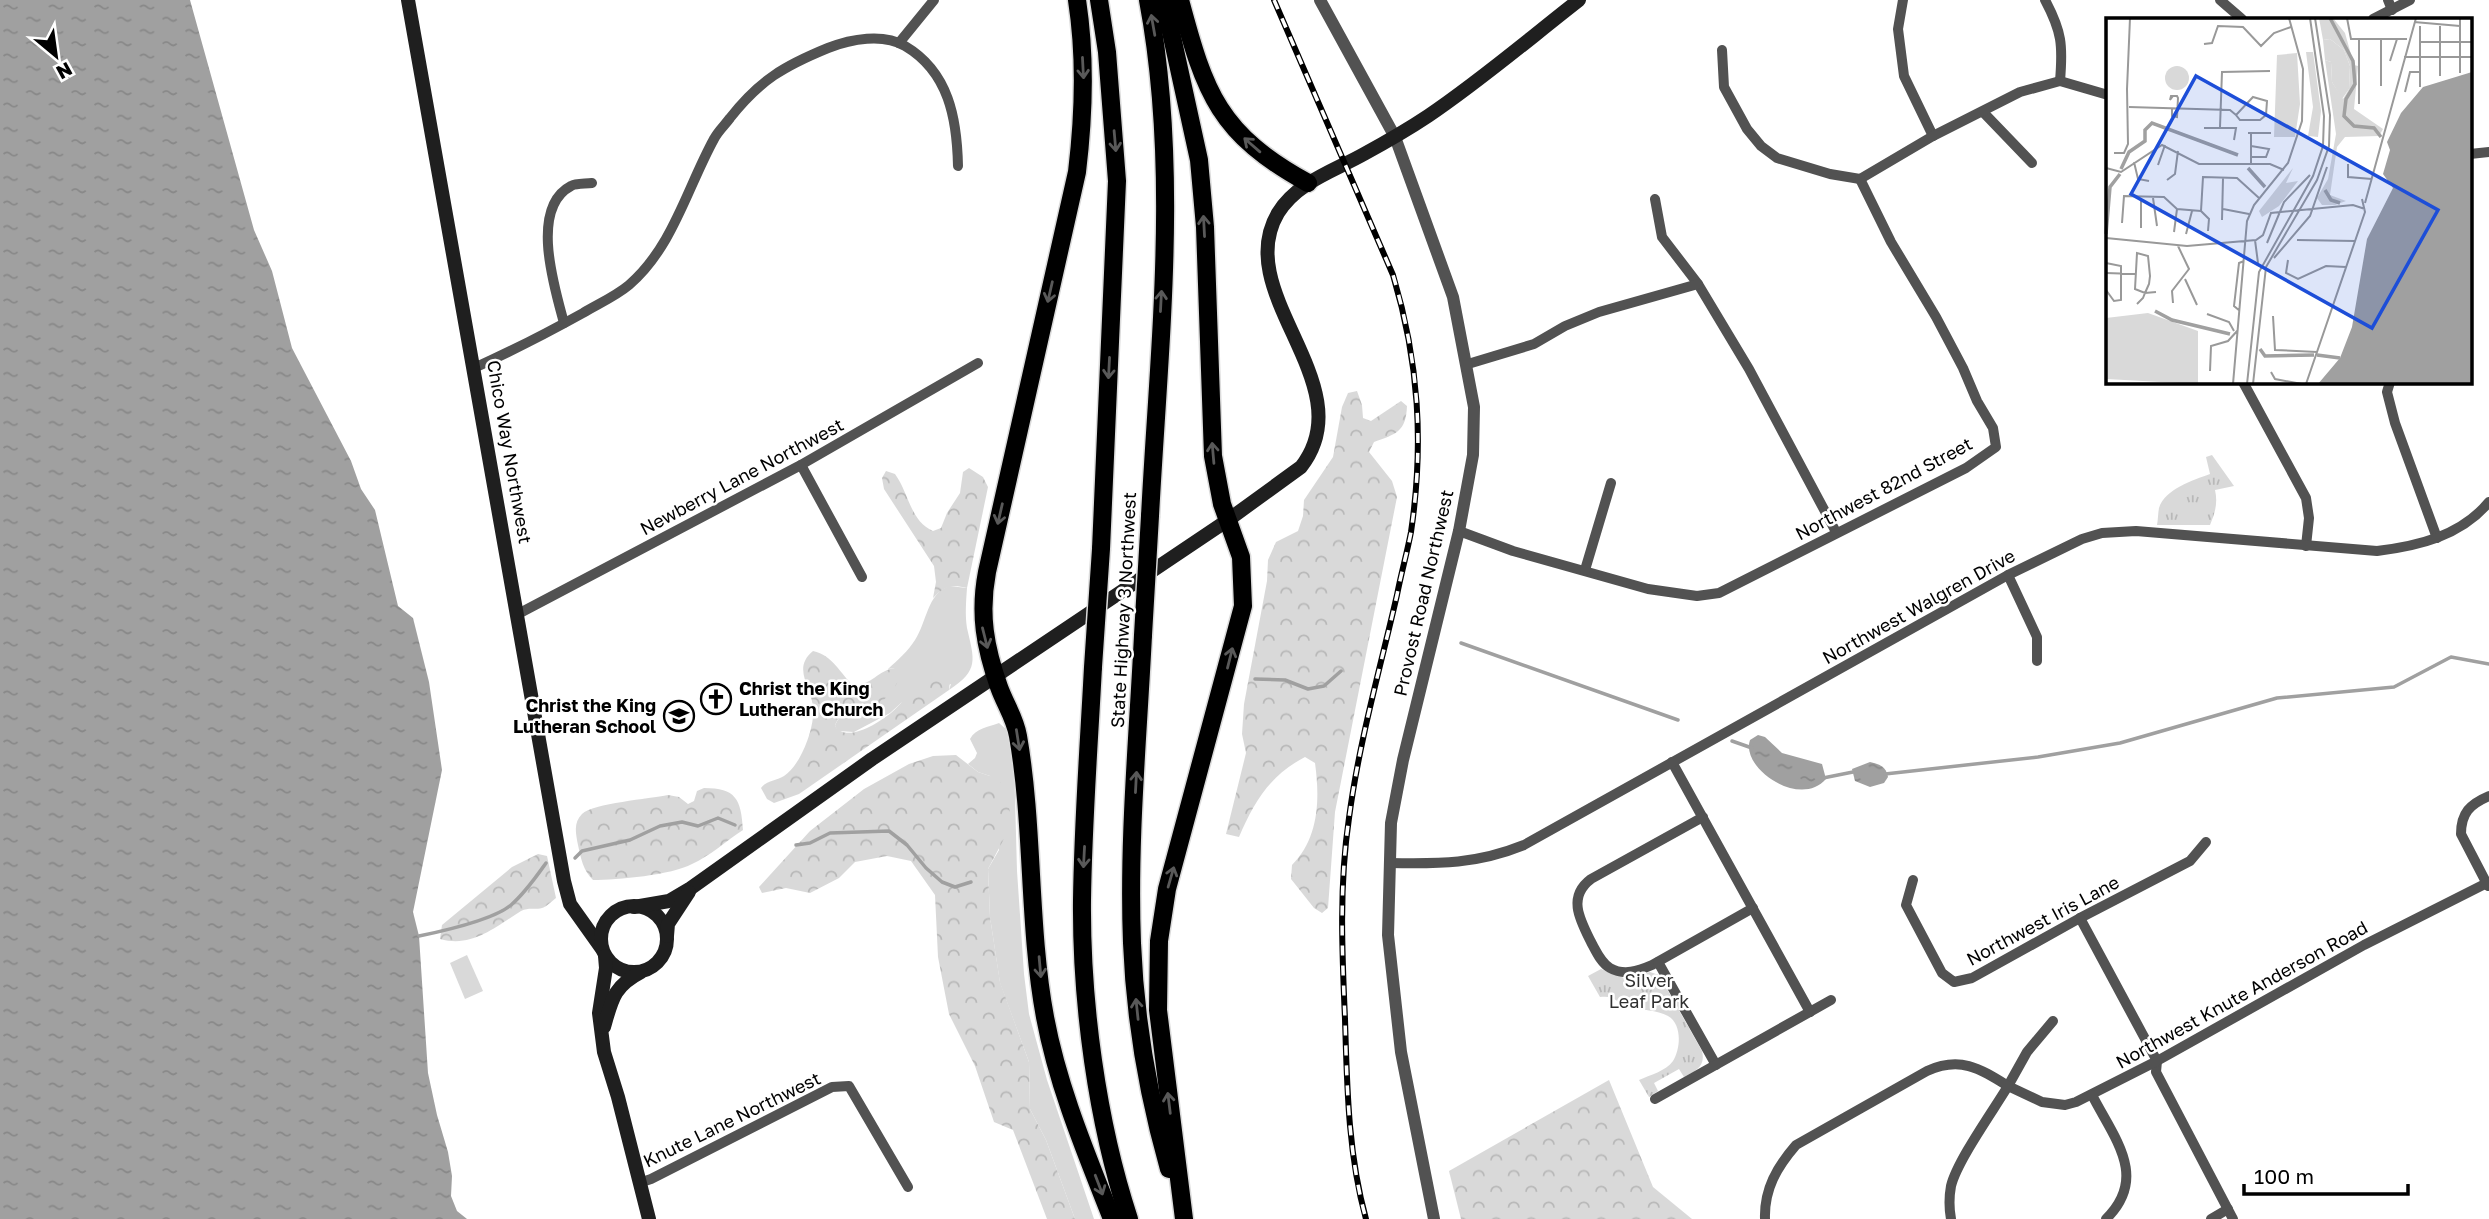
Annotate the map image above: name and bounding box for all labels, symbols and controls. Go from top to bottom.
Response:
one-way arrow [1146,15,1159,37]
inset map [2106,18,2472,383]
north arrow [21,21,91,91]
one-way arrow [1077,56,1090,79]
text: N [53,58,76,85]
one-way arrow [1109,129,1122,152]
one-way arrow [1243,137,1261,153]
one-way arrow [1198,215,1211,238]
one-way arrow [1043,280,1057,303]
one-way arrow [1155,290,1168,313]
one-way arrow [1102,356,1115,379]
street label: Chico Way Northwest [483,358,537,545]
street label: Newberry Lane Northwest [636,413,847,539]
street label: Northwest 82nd Street [1791,432,1976,544]
one-way arrow [1206,442,1219,465]
street label: Provost Road Northwest [1389,488,1457,698]
street label: State Highway 3 Northwest [1106,491,1140,728]
one-way arrow [992,502,1006,525]
street label: Northwest Walgren Drive [1818,544,2019,668]
one-way arrow [979,626,992,649]
one-way arrow [1224,647,1237,669]
place label: Christ the King Lutheran Church [739,677,884,720]
church icon: Christ the King Lutheran Church [699,682,733,716]
place label: Christ the King Lutheran School [513,694,656,737]
school or university icon: Christ the King Lutheran School [662,699,696,733]
one-way arrow [1012,728,1025,751]
one-way arrow [1129,771,1142,794]
one-way arrow [1078,845,1091,868]
one-way arrow [1165,866,1178,888]
street label: Northwest Iris Lane [1962,871,2123,970]
street label: Northwest Knute Anderson Road [2112,916,2371,1073]
one-way arrow [1034,955,1047,977]
park label: Silver Leaf Park [1609,969,1689,1012]
one-way arrow [1131,998,1144,1021]
street label: Knute Lane Northwest [639,1067,824,1172]
one-way arrow [1162,1092,1175,1115]
scale bar [2244,1152,2408,1196]
text: 100 m [2254,1163,2314,1189]
one-way arrow [1093,1174,1106,1196]

